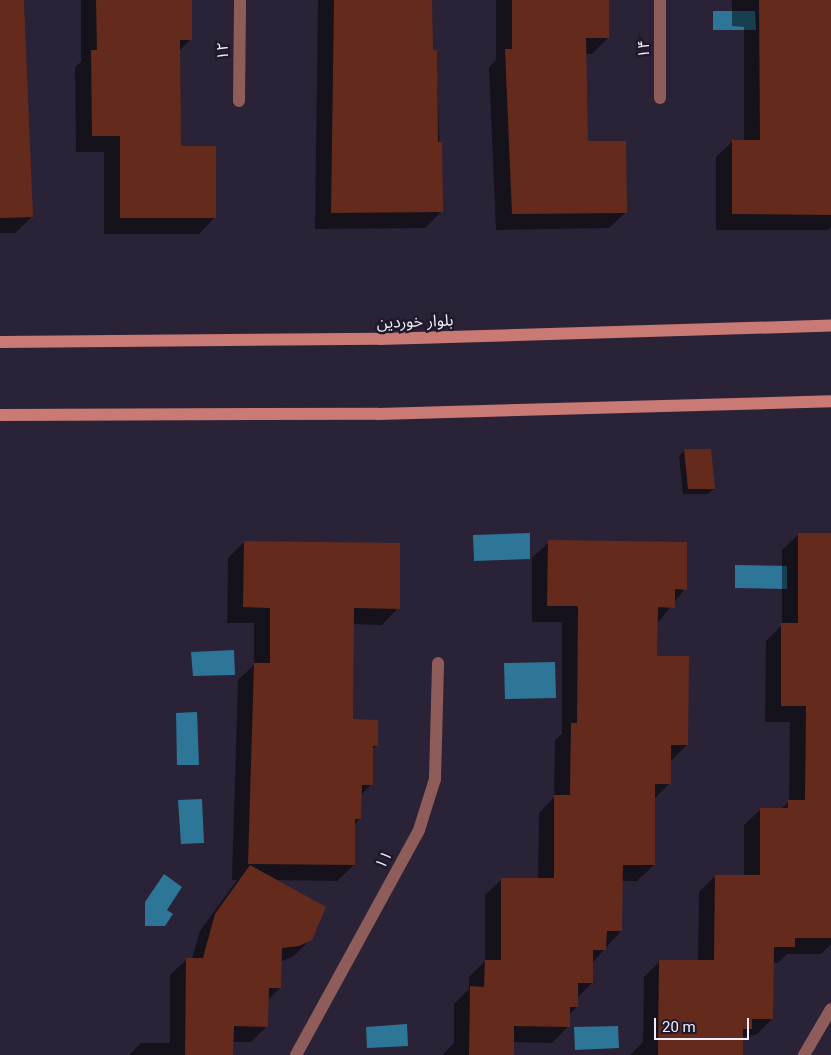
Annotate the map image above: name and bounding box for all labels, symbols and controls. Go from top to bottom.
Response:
street label: ۱۴ [634,40,654,58]
street label: ۱۲ [213,42,233,60]
street label: بلوار خوردین [376,311,454,333]
street label: ۱۱ [371,847,397,873]
scale bar [656,1008,751,1040]
text: 20 m [662,1018,696,1036]

